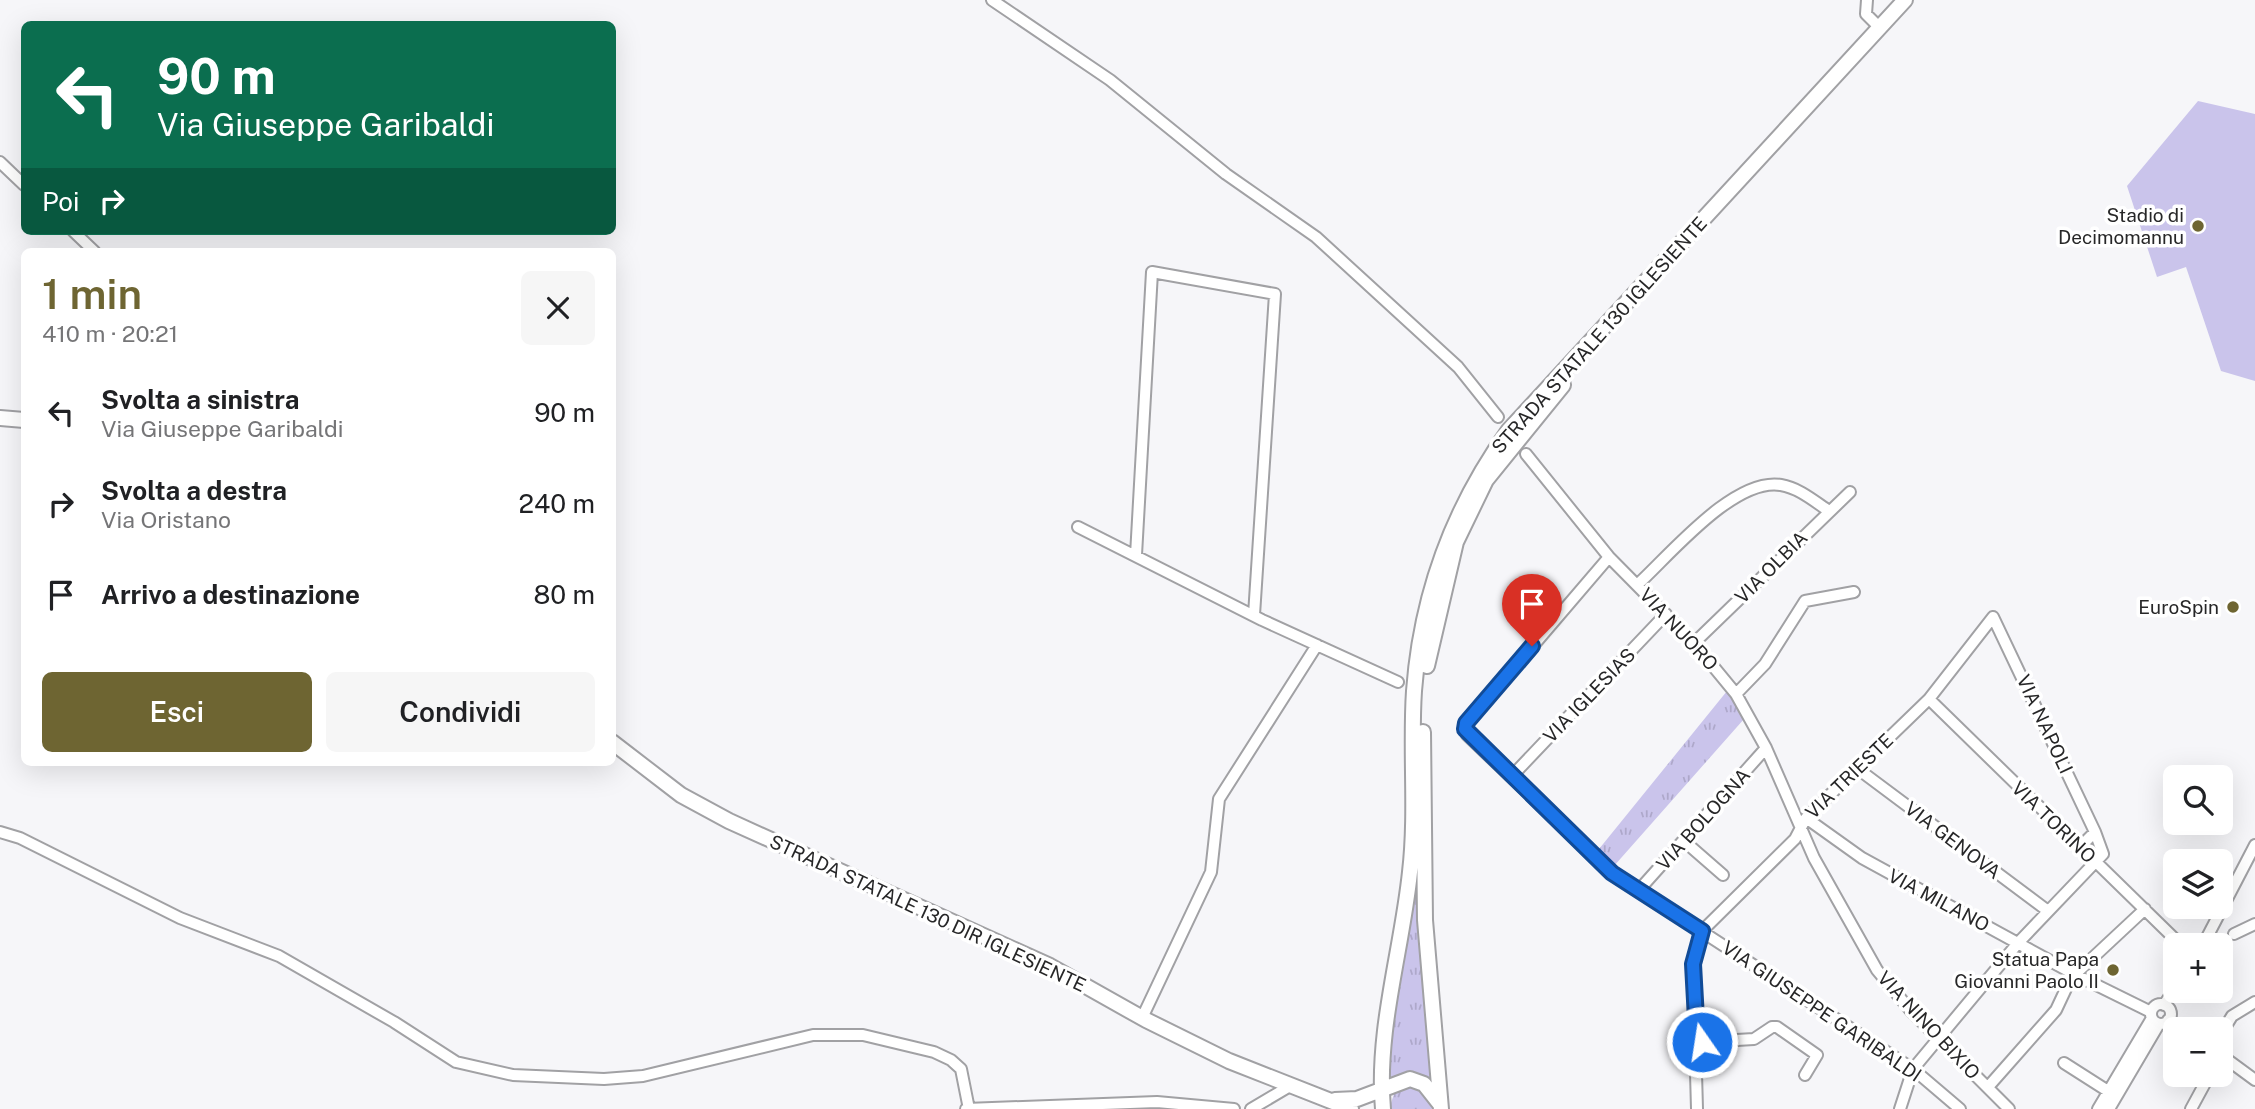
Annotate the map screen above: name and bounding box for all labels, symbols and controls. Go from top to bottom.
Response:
text: 90 m [157,47,276,105]
icon: left [42,49,133,140]
text: Via Giuseppe Garibaldi [157,106,494,143]
icon: right [93,182,131,220]
text: Poi [42,186,79,217]
place label: Stadio di Decimomannu [2058,204,2184,248]
street label: STRADA STATALE 130 IGLESIENTE [1487,212,1711,458]
marker: Stadio di Decimomannu [2190,218,2206,234]
text: 1 min [42,269,142,318]
button: close [521,271,595,345]
text: 410 m · 20:21 [42,320,178,347]
text: Svolta a sinistra [101,384,299,415]
icon: left [42,394,80,432]
text: 90 m [534,397,595,428]
text: Via Giuseppe Garibaldi [101,415,344,442]
text: Svolta a destra [101,475,287,506]
icon: right [42,485,80,523]
text: 240 m [518,488,595,519]
text: Via Oristano [101,506,231,533]
street label: VIA OLBIA [1730,526,1812,608]
pin [1502,574,1562,646]
icon: arrive [42,576,80,614]
text: Arrivo a destinazione [101,579,360,610]
text: 80 m [534,579,595,610]
street label: VIA NUORO [1635,583,1723,675]
icon: arrive [1513,585,1551,623]
place label: EuroSpin [2138,596,2219,618]
marker: EuroSpin [2225,599,2241,615]
street label: VIA IGLESIAS [1539,643,1639,747]
street label: VIA NAPOLI [2013,671,2077,777]
button: Esci [42,672,312,752]
button: Condividi [326,672,595,752]
street label: VIA TRIESTE [1801,729,1897,823]
street label: VIA BOLOGNA [1652,764,1754,874]
map controls [2163,765,2233,1087]
button: search [2163,765,2233,835]
street label: VIA TORINO [2008,777,2100,867]
street label: VIA GENOVA [1901,797,2005,883]
street label: STRADA STATALE 130 DIR IGLESIENTE [766,830,1090,996]
button: layers [2163,849,2233,919]
street label: VIA MILANO [1885,864,1993,936]
button: + [2163,933,2233,1003]
street label: VIA GIUSEPPE GARIBALDI [1718,936,1926,1086]
place label: Statua Papa Giovanni Paolo II [1954,948,2099,992]
marker: Statua Papa Giovanni Paolo II [2105,962,2121,978]
street label: VIA NINO BIXIO [1873,966,1985,1084]
position arrow [1665,1005,1739,1079]
button: − [2163,1017,2233,1087]

